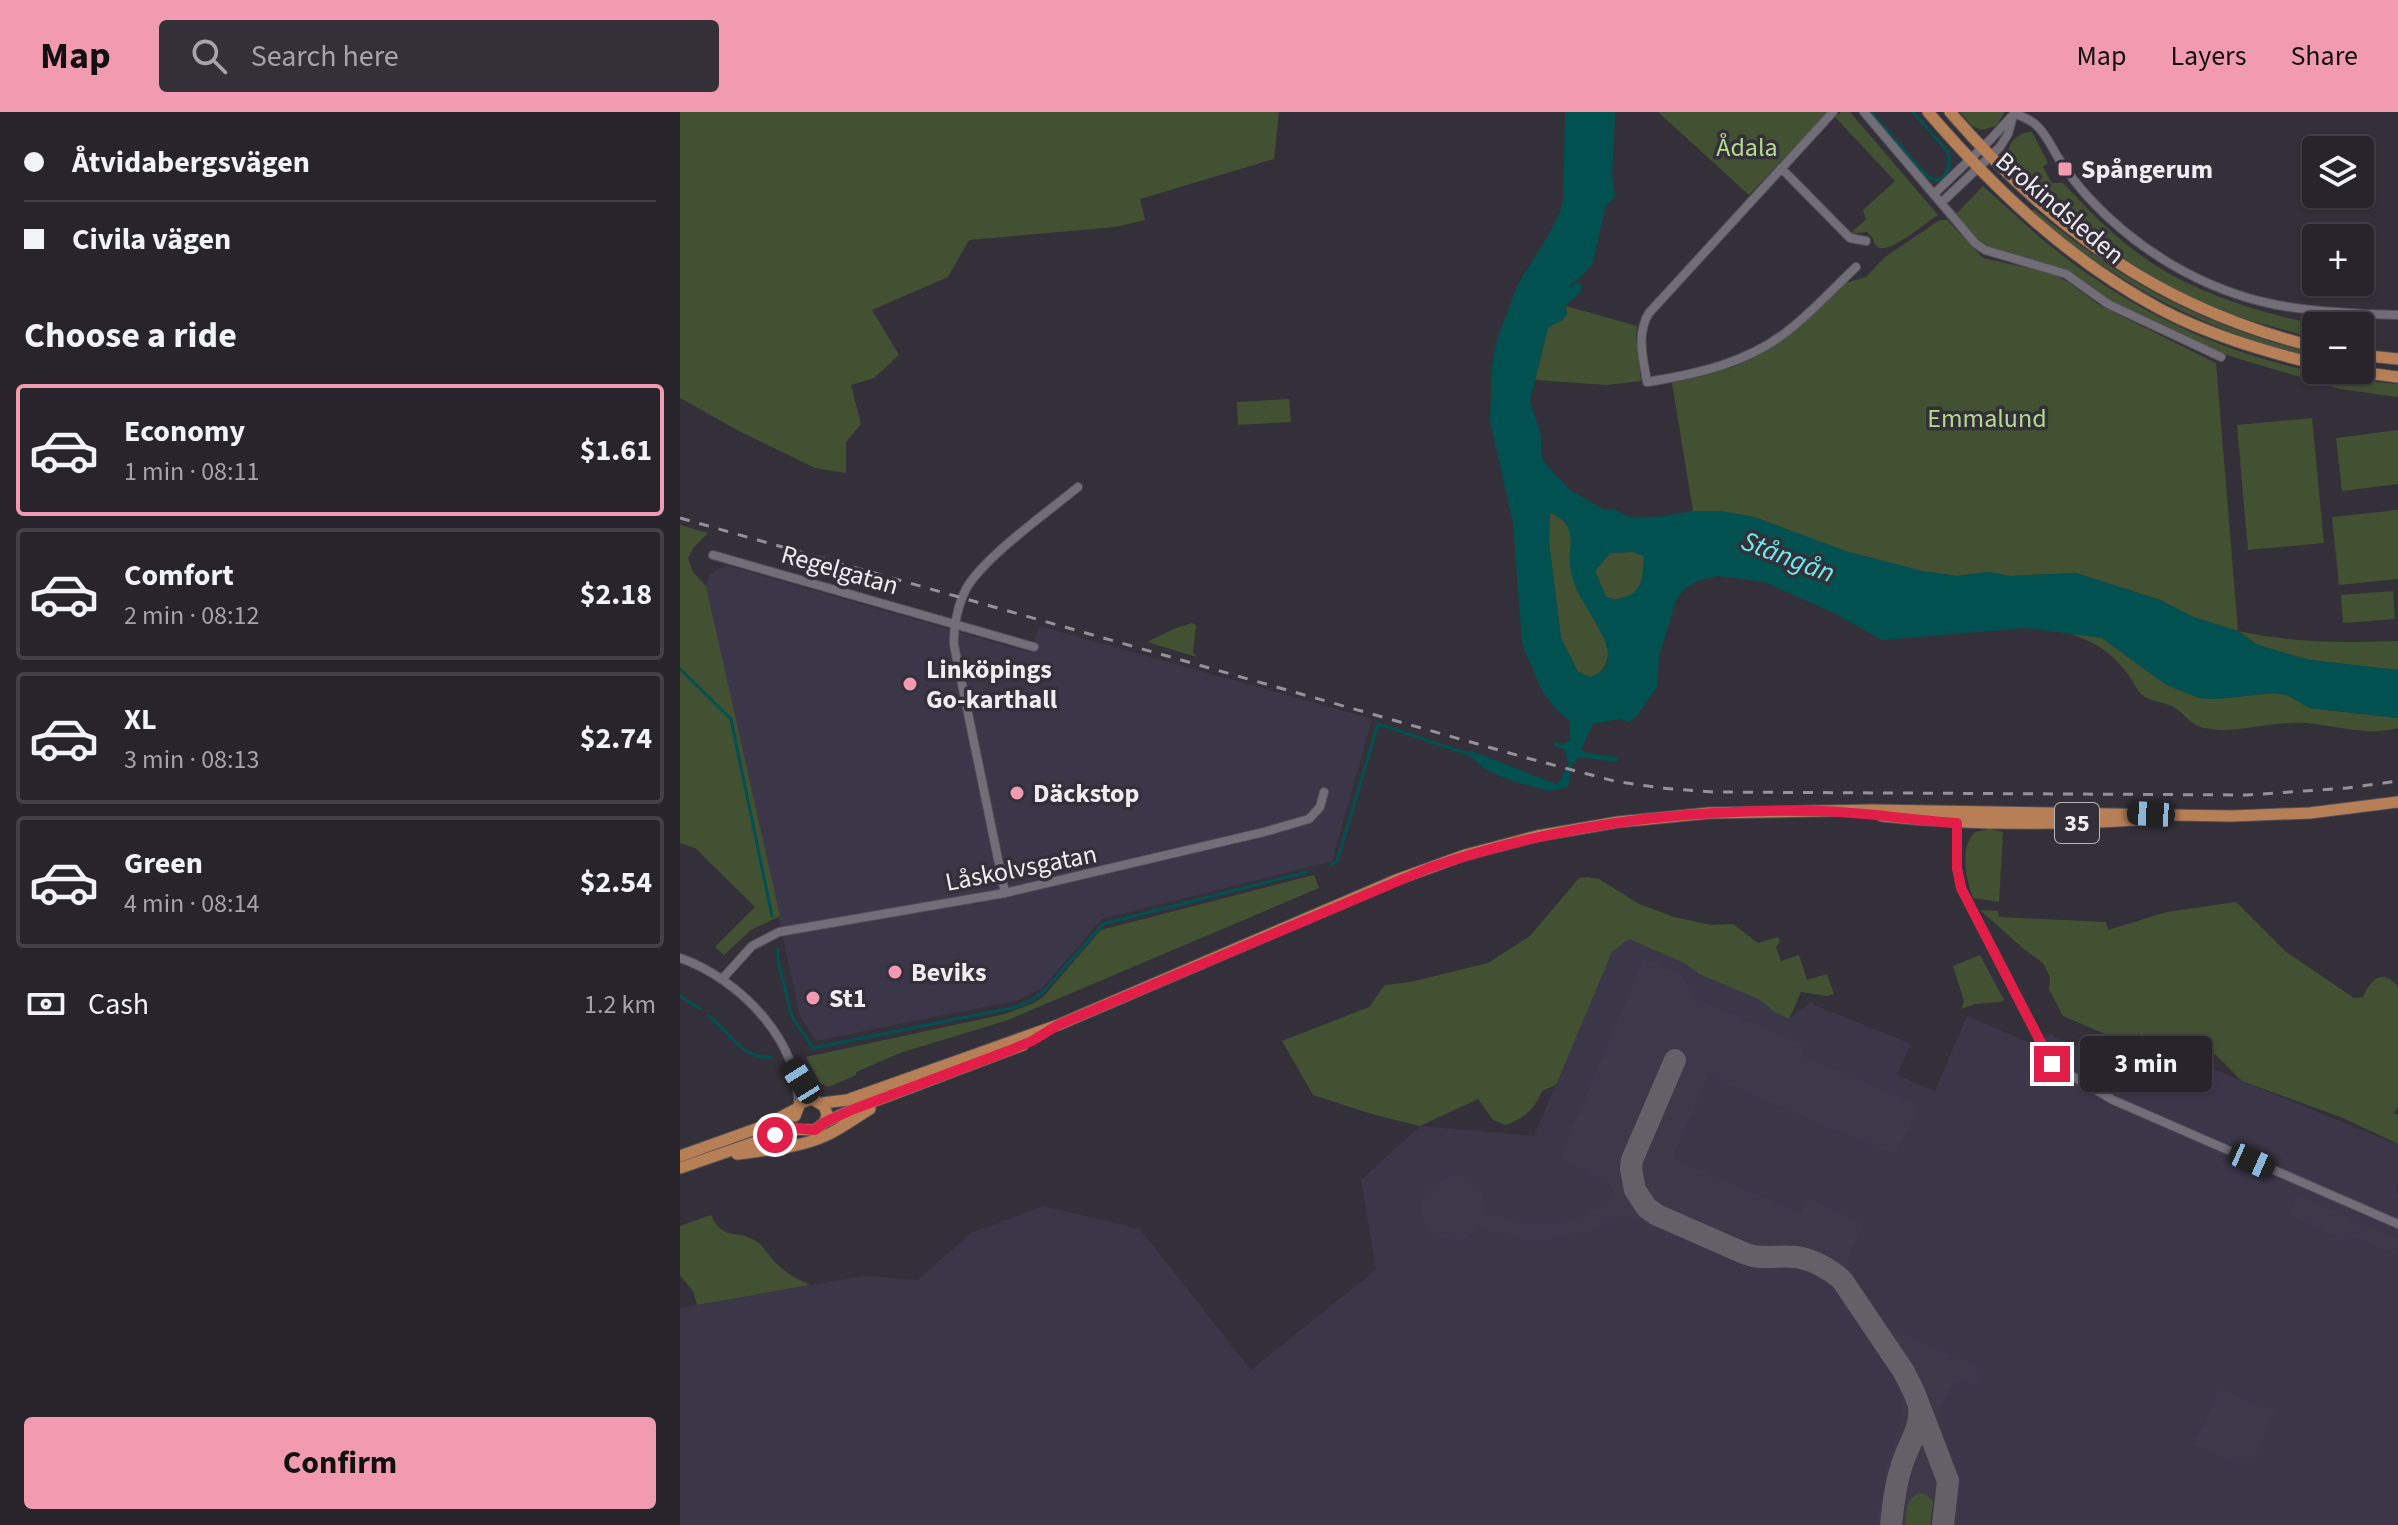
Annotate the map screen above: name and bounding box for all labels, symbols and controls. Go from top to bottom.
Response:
search box [159,20,719,92]
text: Map [40,29,111,83]
icon: search [187,34,231,78]
text: Search here [251,35,399,78]
text: Map [2076,36,2126,76]
text: Layers [2170,36,2246,76]
text: Share [2290,36,2358,76]
park label: Ådala [1716,129,1778,166]
map controls [2302,136,2374,384]
button: layers [2302,136,2374,208]
text: Åtvidabergsvägen [72,141,310,184]
street label: Brokindsleden [1988,143,2132,273]
place label: Spångerum [2081,151,2213,188]
marker: Spångerum [2056,160,2074,178]
text: Civila vägen [72,218,231,261]
button: + [2302,224,2374,296]
text: Choose a ride [24,310,237,361]
button: − [2302,312,2374,384]
park label: Emmalund [1927,400,2047,437]
text: Economy [124,410,245,453]
icon: car [28,414,100,486]
text: $1.61 [580,429,652,472]
text: 1 min · 08:11 [124,453,259,490]
water label: Stångån [1735,521,1841,593]
street label: Regelgatan [777,536,903,604]
text: Comfort [124,554,234,597]
icon: car [28,558,100,630]
text: $2.18 [580,573,652,616]
text: 2 min · 08:12 [124,597,259,634]
place label: Linköpings Go-karthall [926,651,1058,718]
marker: Linköpings Go-karthall [901,675,919,693]
text: XL [124,698,157,741]
icon: car [28,702,100,774]
text: $2.74 [580,717,652,760]
text: 3 min · 08:13 [124,741,259,778]
place label: Däckstop [1033,775,1139,812]
marker: Däckstop [1008,784,1026,802]
car [2126,801,2176,827]
road number: 35 [2055,803,2099,843]
street label: Låskolvsgatan [942,835,1100,901]
text: Green [124,842,203,885]
icon: car [28,846,100,918]
text: $2.54 [580,861,652,904]
text: 4 min · 08:14 [124,885,259,922]
place label: Beviks [911,954,987,991]
marker: Beviks [886,963,904,981]
place label: St1 [829,980,866,1017]
icon: cash [24,982,68,1026]
text: Cash [88,983,149,1026]
text: 1.2 km [584,986,656,1023]
marker: St1 [804,989,822,1007]
callout: 3 min [2080,1036,2212,1092]
text: 3 min [2114,1045,2178,1082]
route end [2034,1046,2070,1082]
car [778,1054,824,1108]
route start [757,1117,793,1153]
car [2225,1140,2279,1182]
button: Confirm [24,1417,656,1509]

